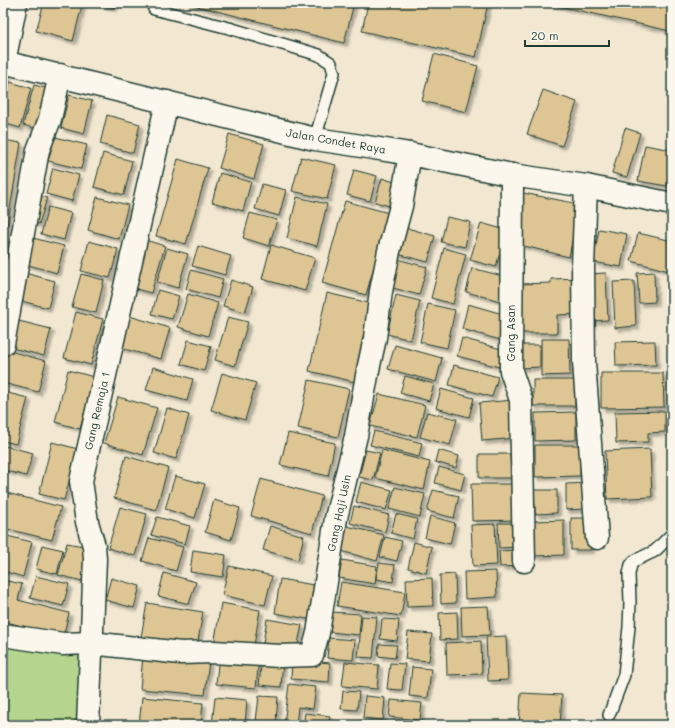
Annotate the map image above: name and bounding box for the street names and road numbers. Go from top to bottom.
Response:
street label: Jalan Condet Raya [285,124,387,157]
street label: Gang Asan [503,305,518,361]
street label: Gang Remaja 1 [80,370,113,451]
street label: Gang Haji Usin [323,473,354,553]

